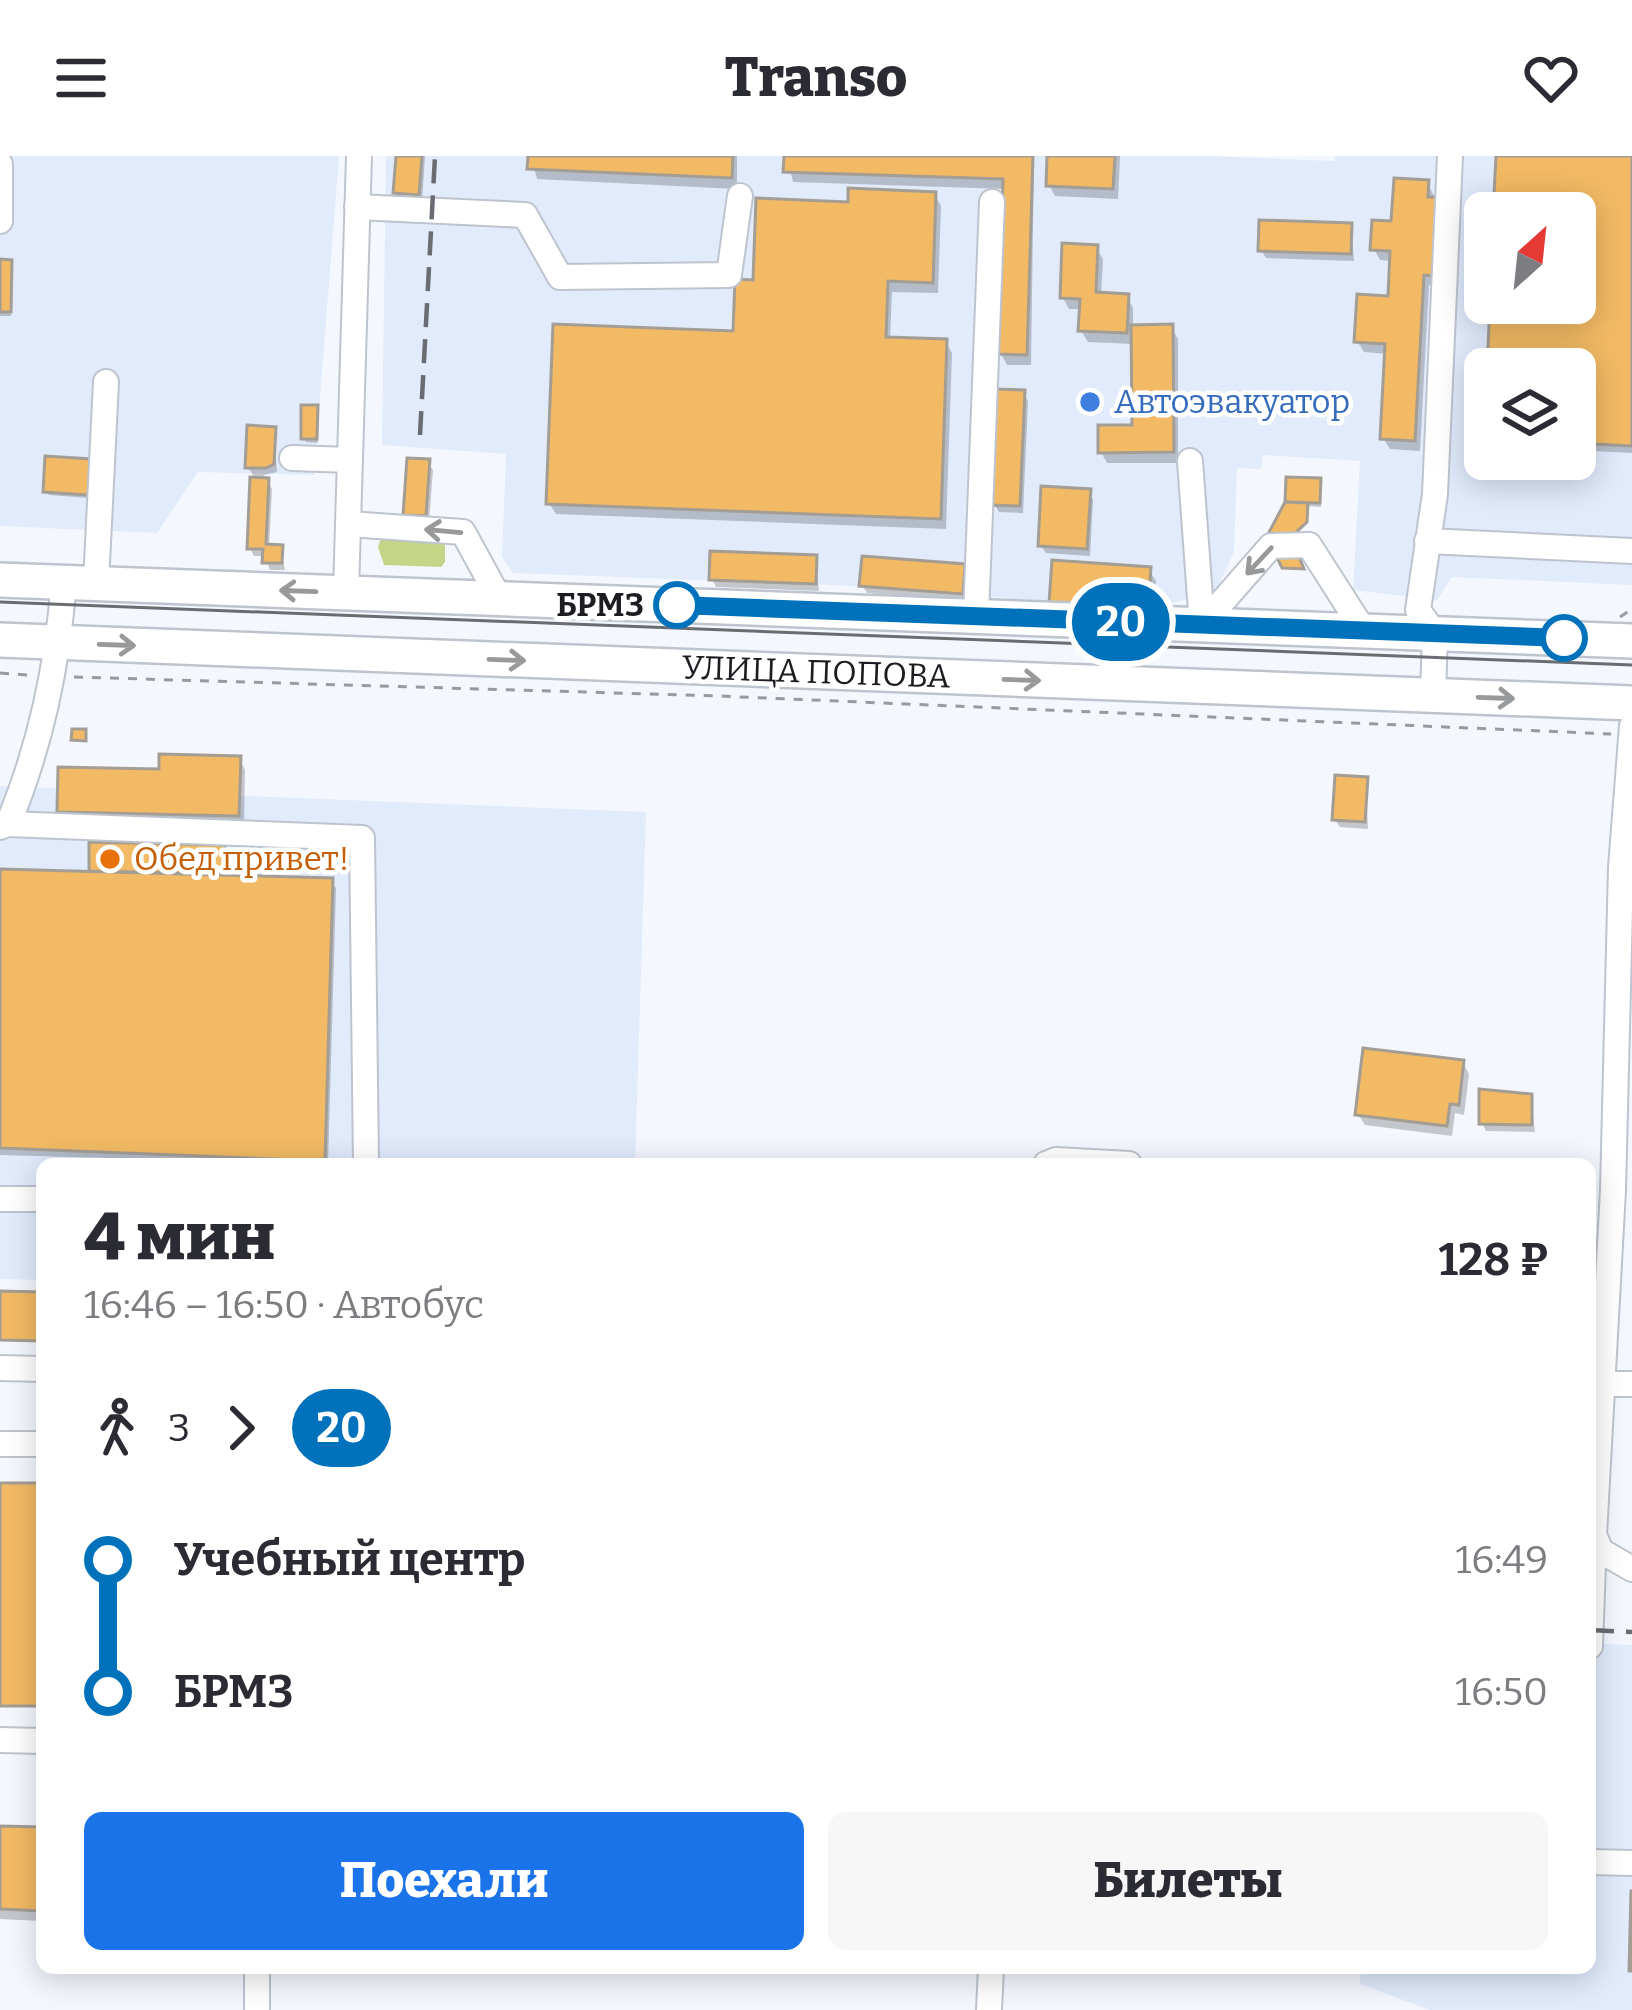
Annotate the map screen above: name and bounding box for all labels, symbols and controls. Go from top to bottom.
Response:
icon: menu [48,45,114,111]
icon: heart [1518,45,1584,111]
text: Transo [725,46,907,110]
north arrow [1464,192,1596,324]
map controls [1464,192,1596,480]
button: layers [1464,348,1596,480]
place label: Автоэвакуатор [1114,382,1350,422]
marker: Автоэвакуатор [1077,389,1103,415]
one-way arrow [425,519,464,542]
one-way arrow [1245,546,1273,575]
one-way arrow [279,579,318,602]
marker: БРМЗ [655,583,699,627]
line badge: 20 [1067,583,1175,661]
place label: БРМЗ [556,585,644,625]
text: 20 [1096,597,1146,647]
unlabelled marker [1542,616,1586,660]
one-way arrow [97,634,136,657]
street label: УЛИЦА ПОПОВА [681,647,951,697]
one-way arrow [487,649,526,672]
one-way arrow [1002,669,1041,692]
one-way arrow [1476,687,1515,710]
place label: Обед привет! [134,839,349,879]
marker: Обед привет! [97,846,123,872]
text: 4 мин [84,1197,275,1276]
text: 128 ₽ [1438,1233,1548,1287]
text: 16:46 – 16:50 · Автобус [84,1282,484,1328]
icon: walk [84,1395,150,1461]
icon: forward [208,1395,274,1461]
text: 20 [316,1403,367,1453]
text: 3 [168,1405,190,1451]
text: Учебный центр [174,1533,525,1587]
text: 16:49 [1455,1537,1548,1583]
text: БРМЗ [174,1665,294,1719]
text: 16:50 [1455,1669,1548,1715]
button: Поехали [84,1812,804,1950]
button: Билеты [828,1812,1548,1950]

